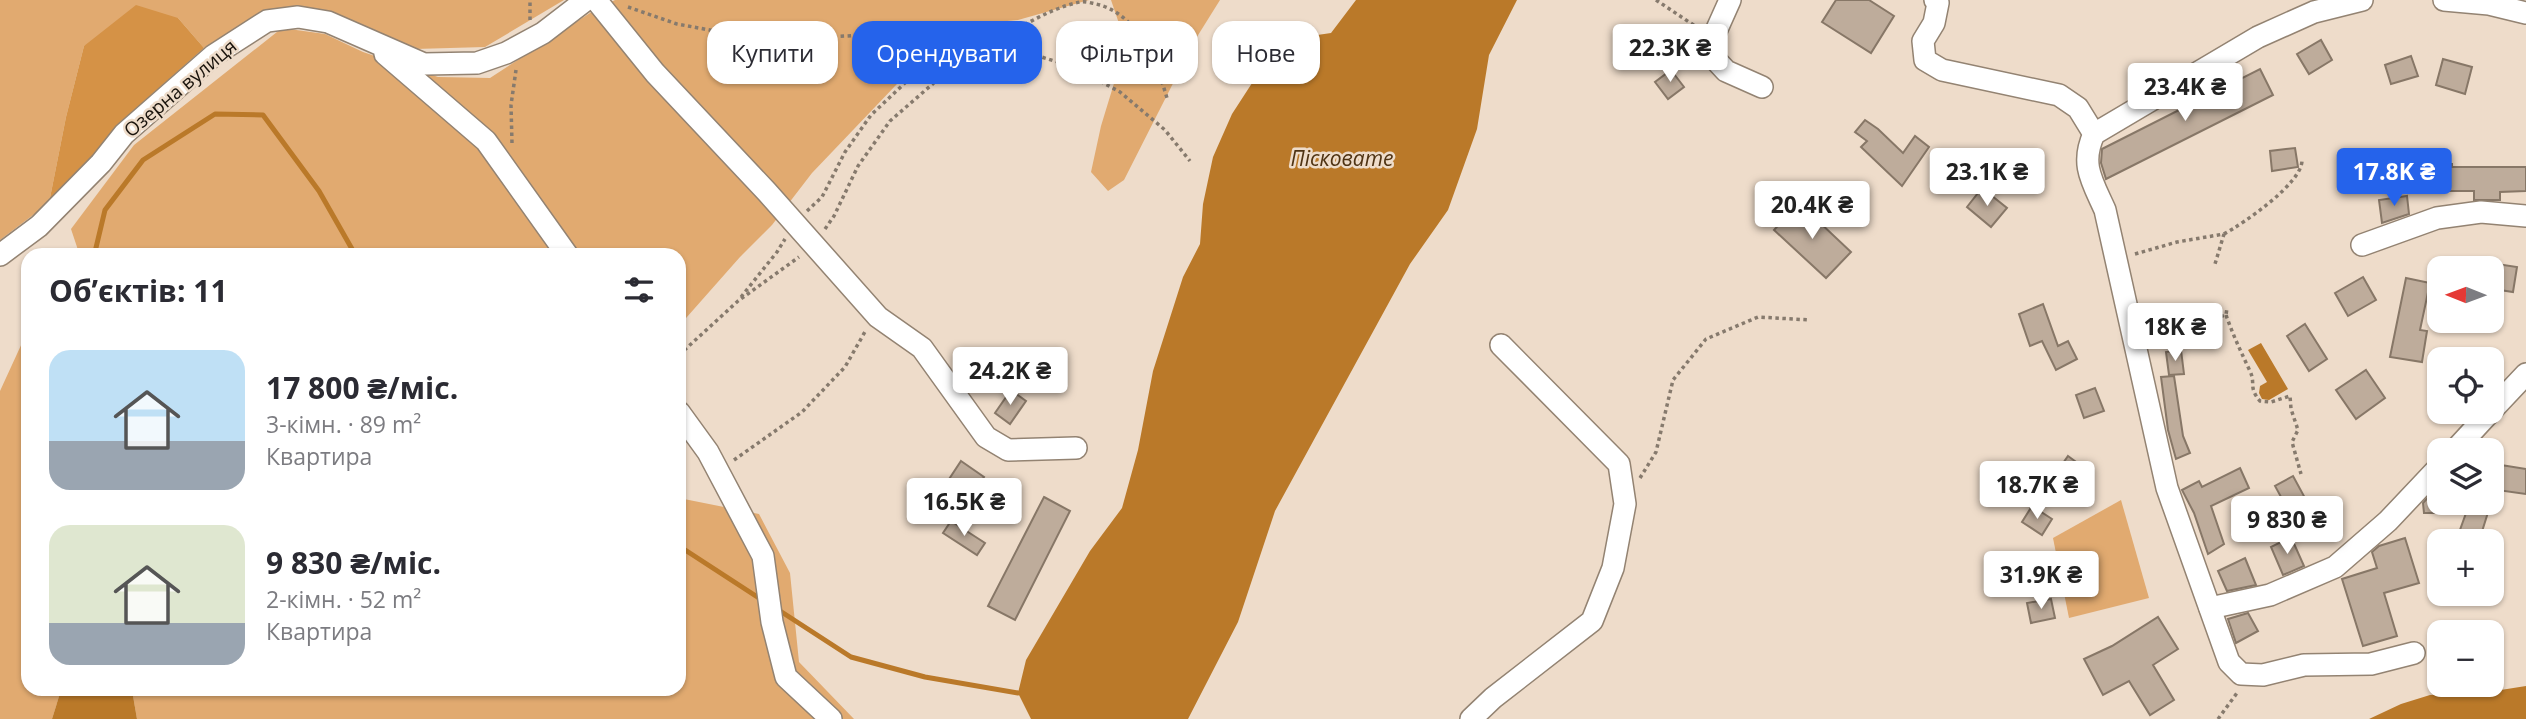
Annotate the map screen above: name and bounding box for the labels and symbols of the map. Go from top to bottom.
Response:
pin: 22.3K ₴ [1605,24,1735,84]
street label: Озерна вулиця [118,33,242,143]
pin: 23.4K ₴ [2120,64,2250,123]
water label: Пісковате [1291,144,1393,172]
pin: 23.1K ₴ [1922,148,2052,208]
pin: 17.8K ₴ [2329,148,2459,208]
pin: 20.4K ₴ [1747,182,1877,241]
north arrow [2427,256,2504,332]
pin: 18K ₴ [2126,304,2224,363]
pin: 24.2K ₴ [945,348,1075,407]
pin: 18.7K ₴ [1972,462,2102,521]
pin: 16.5K ₴ [899,478,1029,538]
pin: 9 830 ₴ [2222,496,2352,556]
pin: 31.9K ₴ [1976,552,2106,611]

